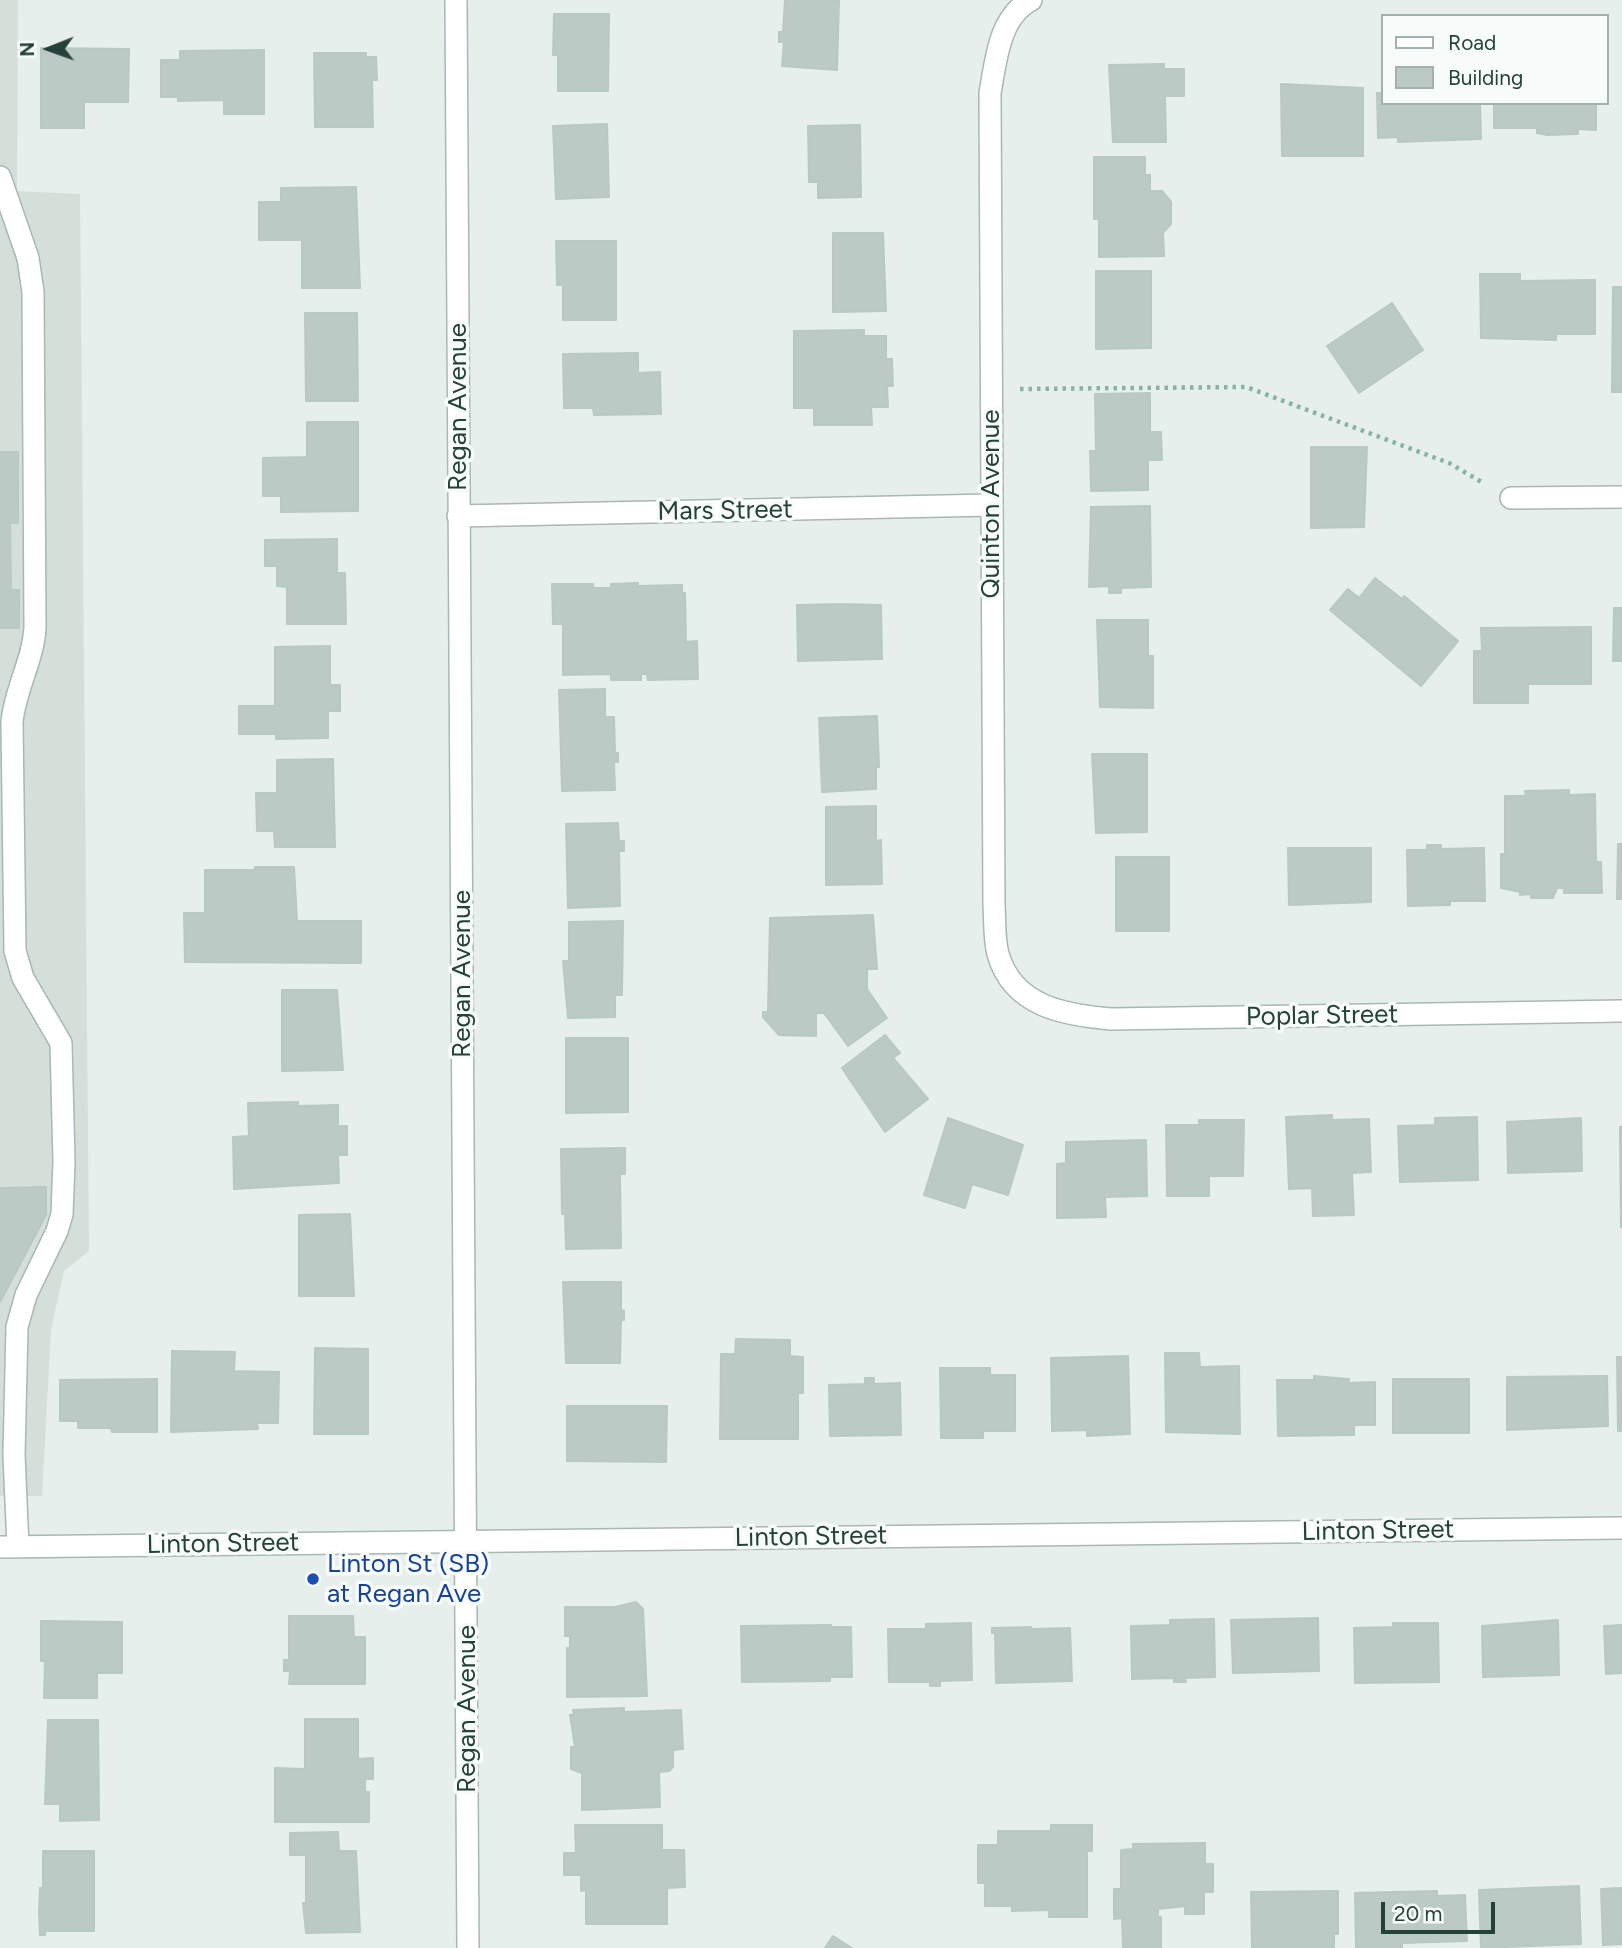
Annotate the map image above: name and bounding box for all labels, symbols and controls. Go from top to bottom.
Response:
north arrow [14,14,84,84]
legend [1380,14,1608,105]
text: Road [1448,30,1496,55]
text: N [16,42,39,57]
text: Building [1448,65,1523,90]
street label: Regan Avenue [442,323,474,491]
street label: Quinton Avenue [975,409,1007,599]
street label: Mars Street [657,494,793,528]
street label: Regan Avenue [446,890,478,1058]
street label: Poplar Street [1246,999,1398,1033]
street label: Linton Street [1301,1514,1455,1548]
street label: Linton Street [734,1520,888,1554]
street label: Linton Street [146,1527,300,1561]
place label: Linton St (SB) at Regan Ave [327,1548,489,1610]
marker: Linton St (SB) at Regan Ave [305,1571,321,1587]
street label: Regan Avenue [451,1625,483,1793]
scale bar [1384,1888,1498,1932]
text: 20 m [1394,1901,1442,1926]

